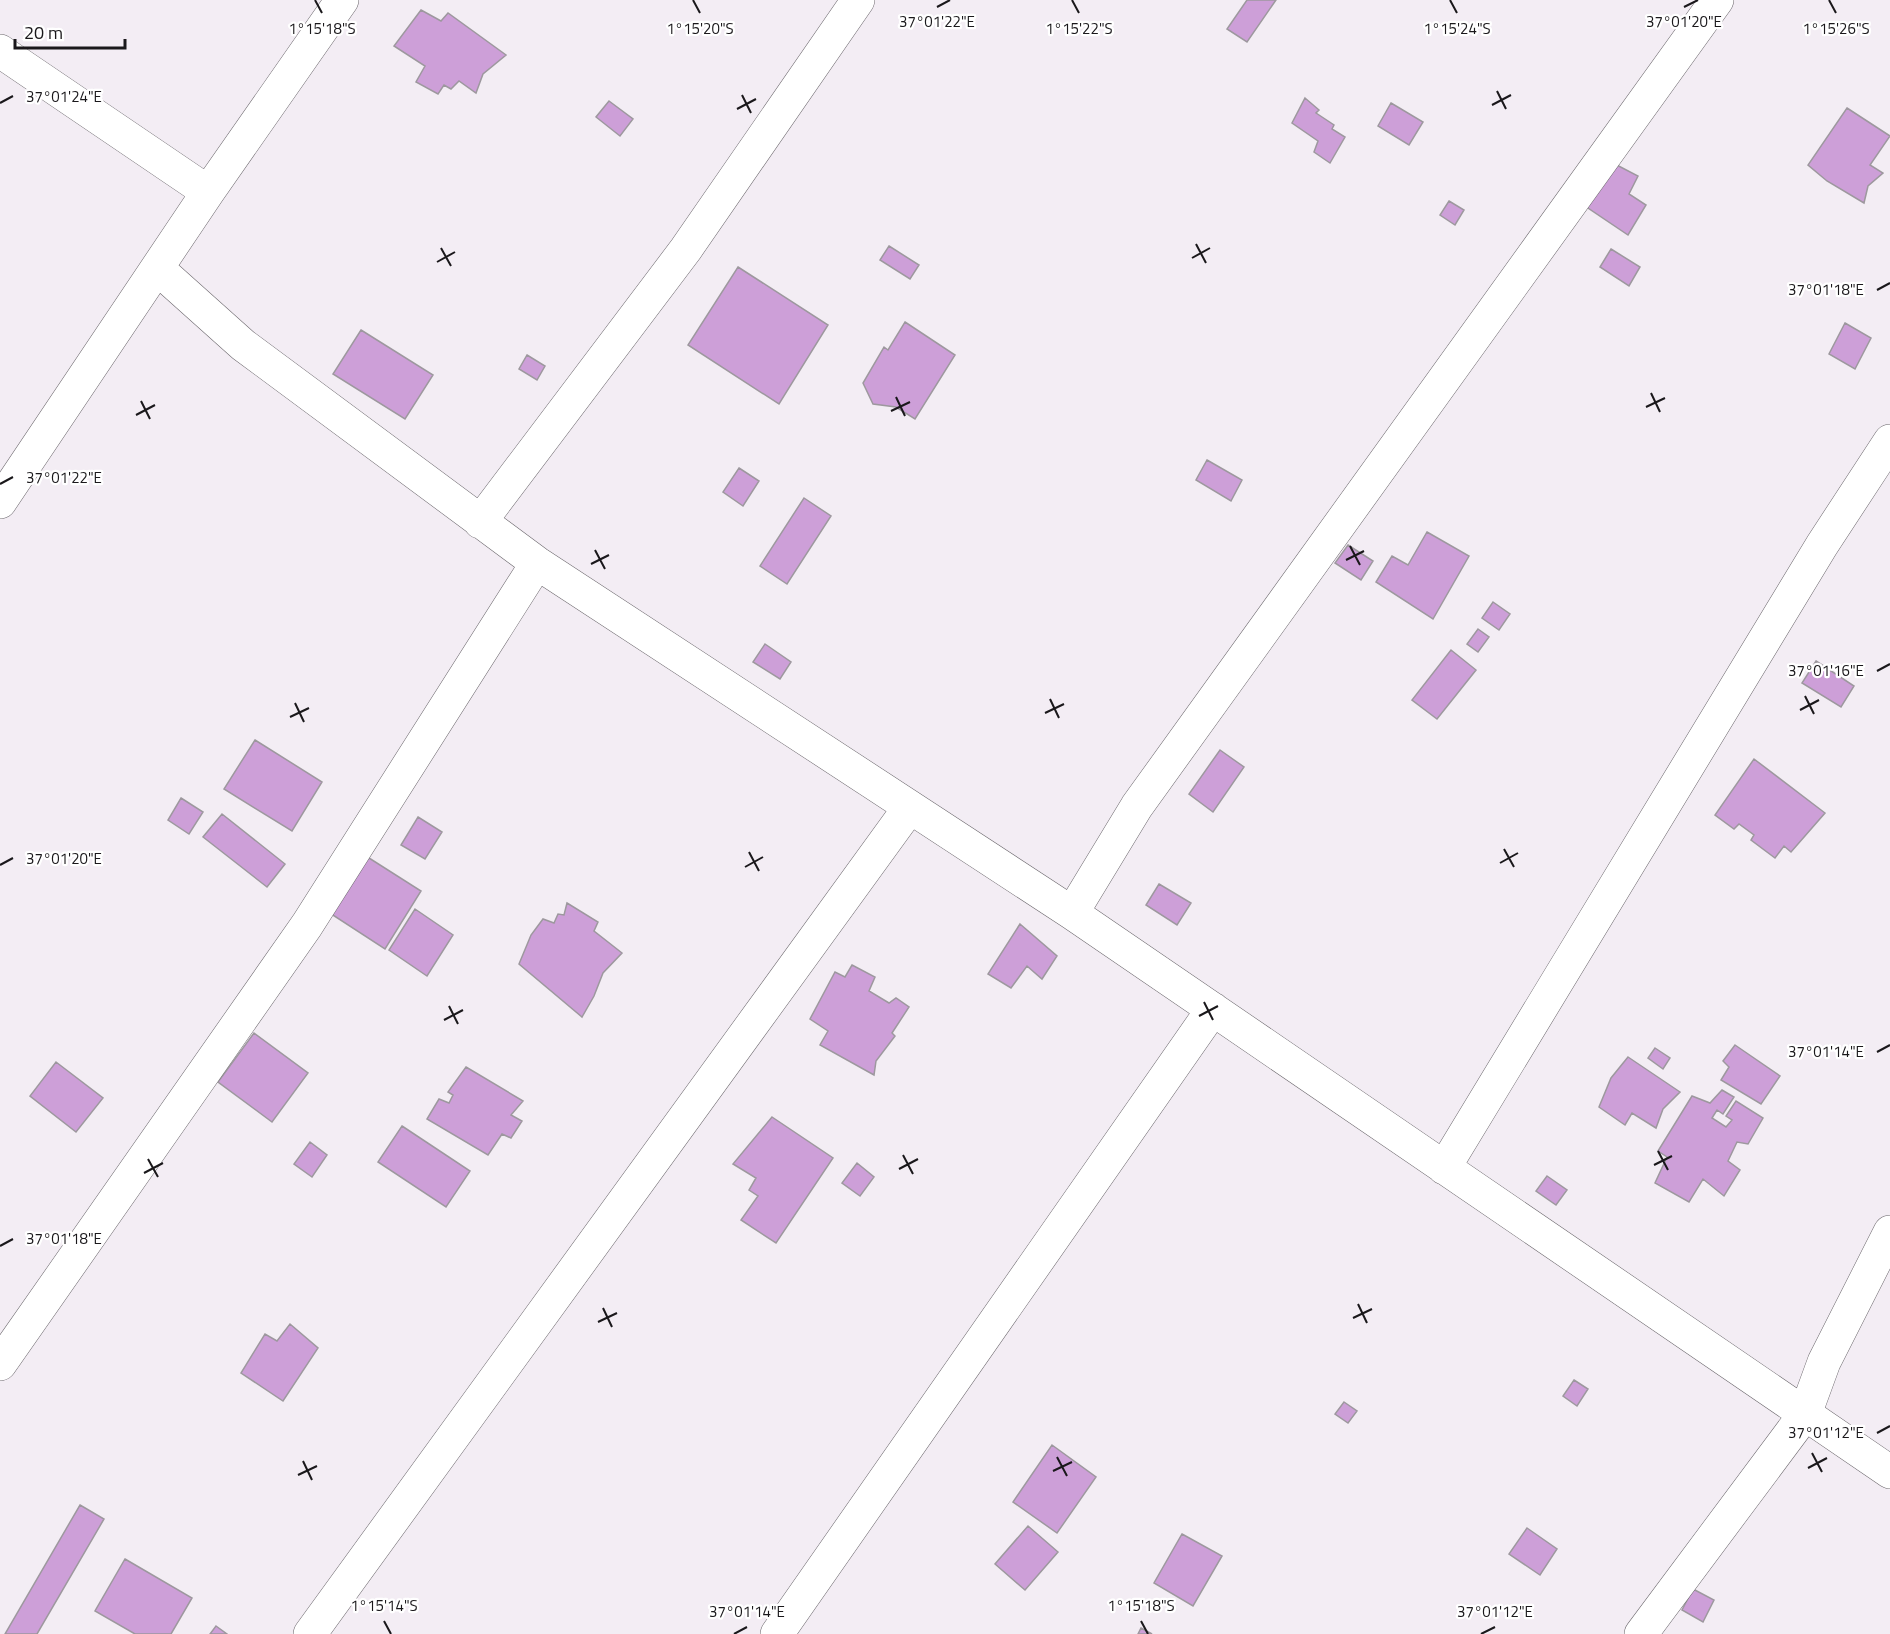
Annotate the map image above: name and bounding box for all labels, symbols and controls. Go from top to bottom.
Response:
text: 37°01'22"E [899,10,975,33]
text: 37°01'20"E [1646,10,1722,33]
scale bar [15,12,124,50]
text: 1°15'18"S [288,17,356,40]
text: 1°15'20"S [666,17,734,40]
text: 1°15'22"S [1045,17,1113,40]
text: 1°15'24"S [1423,17,1491,40]
text: 1°15'26"S [1802,17,1870,40]
text: 20 m [24,19,63,46]
text: 37°01'24"E [26,85,102,108]
text: 37°01'18"E [1788,278,1864,301]
text: 37°01'22"E [26,466,102,489]
text: 37°01'16"E [1788,659,1864,682]
text: 37°01'20"E [26,847,102,870]
text: 37°01'14"E [1788,1040,1864,1063]
text: 37°01'18"E [26,1227,102,1250]
text: 37°01'12"E [1788,1421,1864,1444]
text: 1°15'14"S [350,1594,418,1617]
text: 1°15'18"S [1107,1594,1175,1617]
text: 37°01'14"E [709,1600,785,1623]
text: 37°01'12"E [1457,1600,1533,1623]

